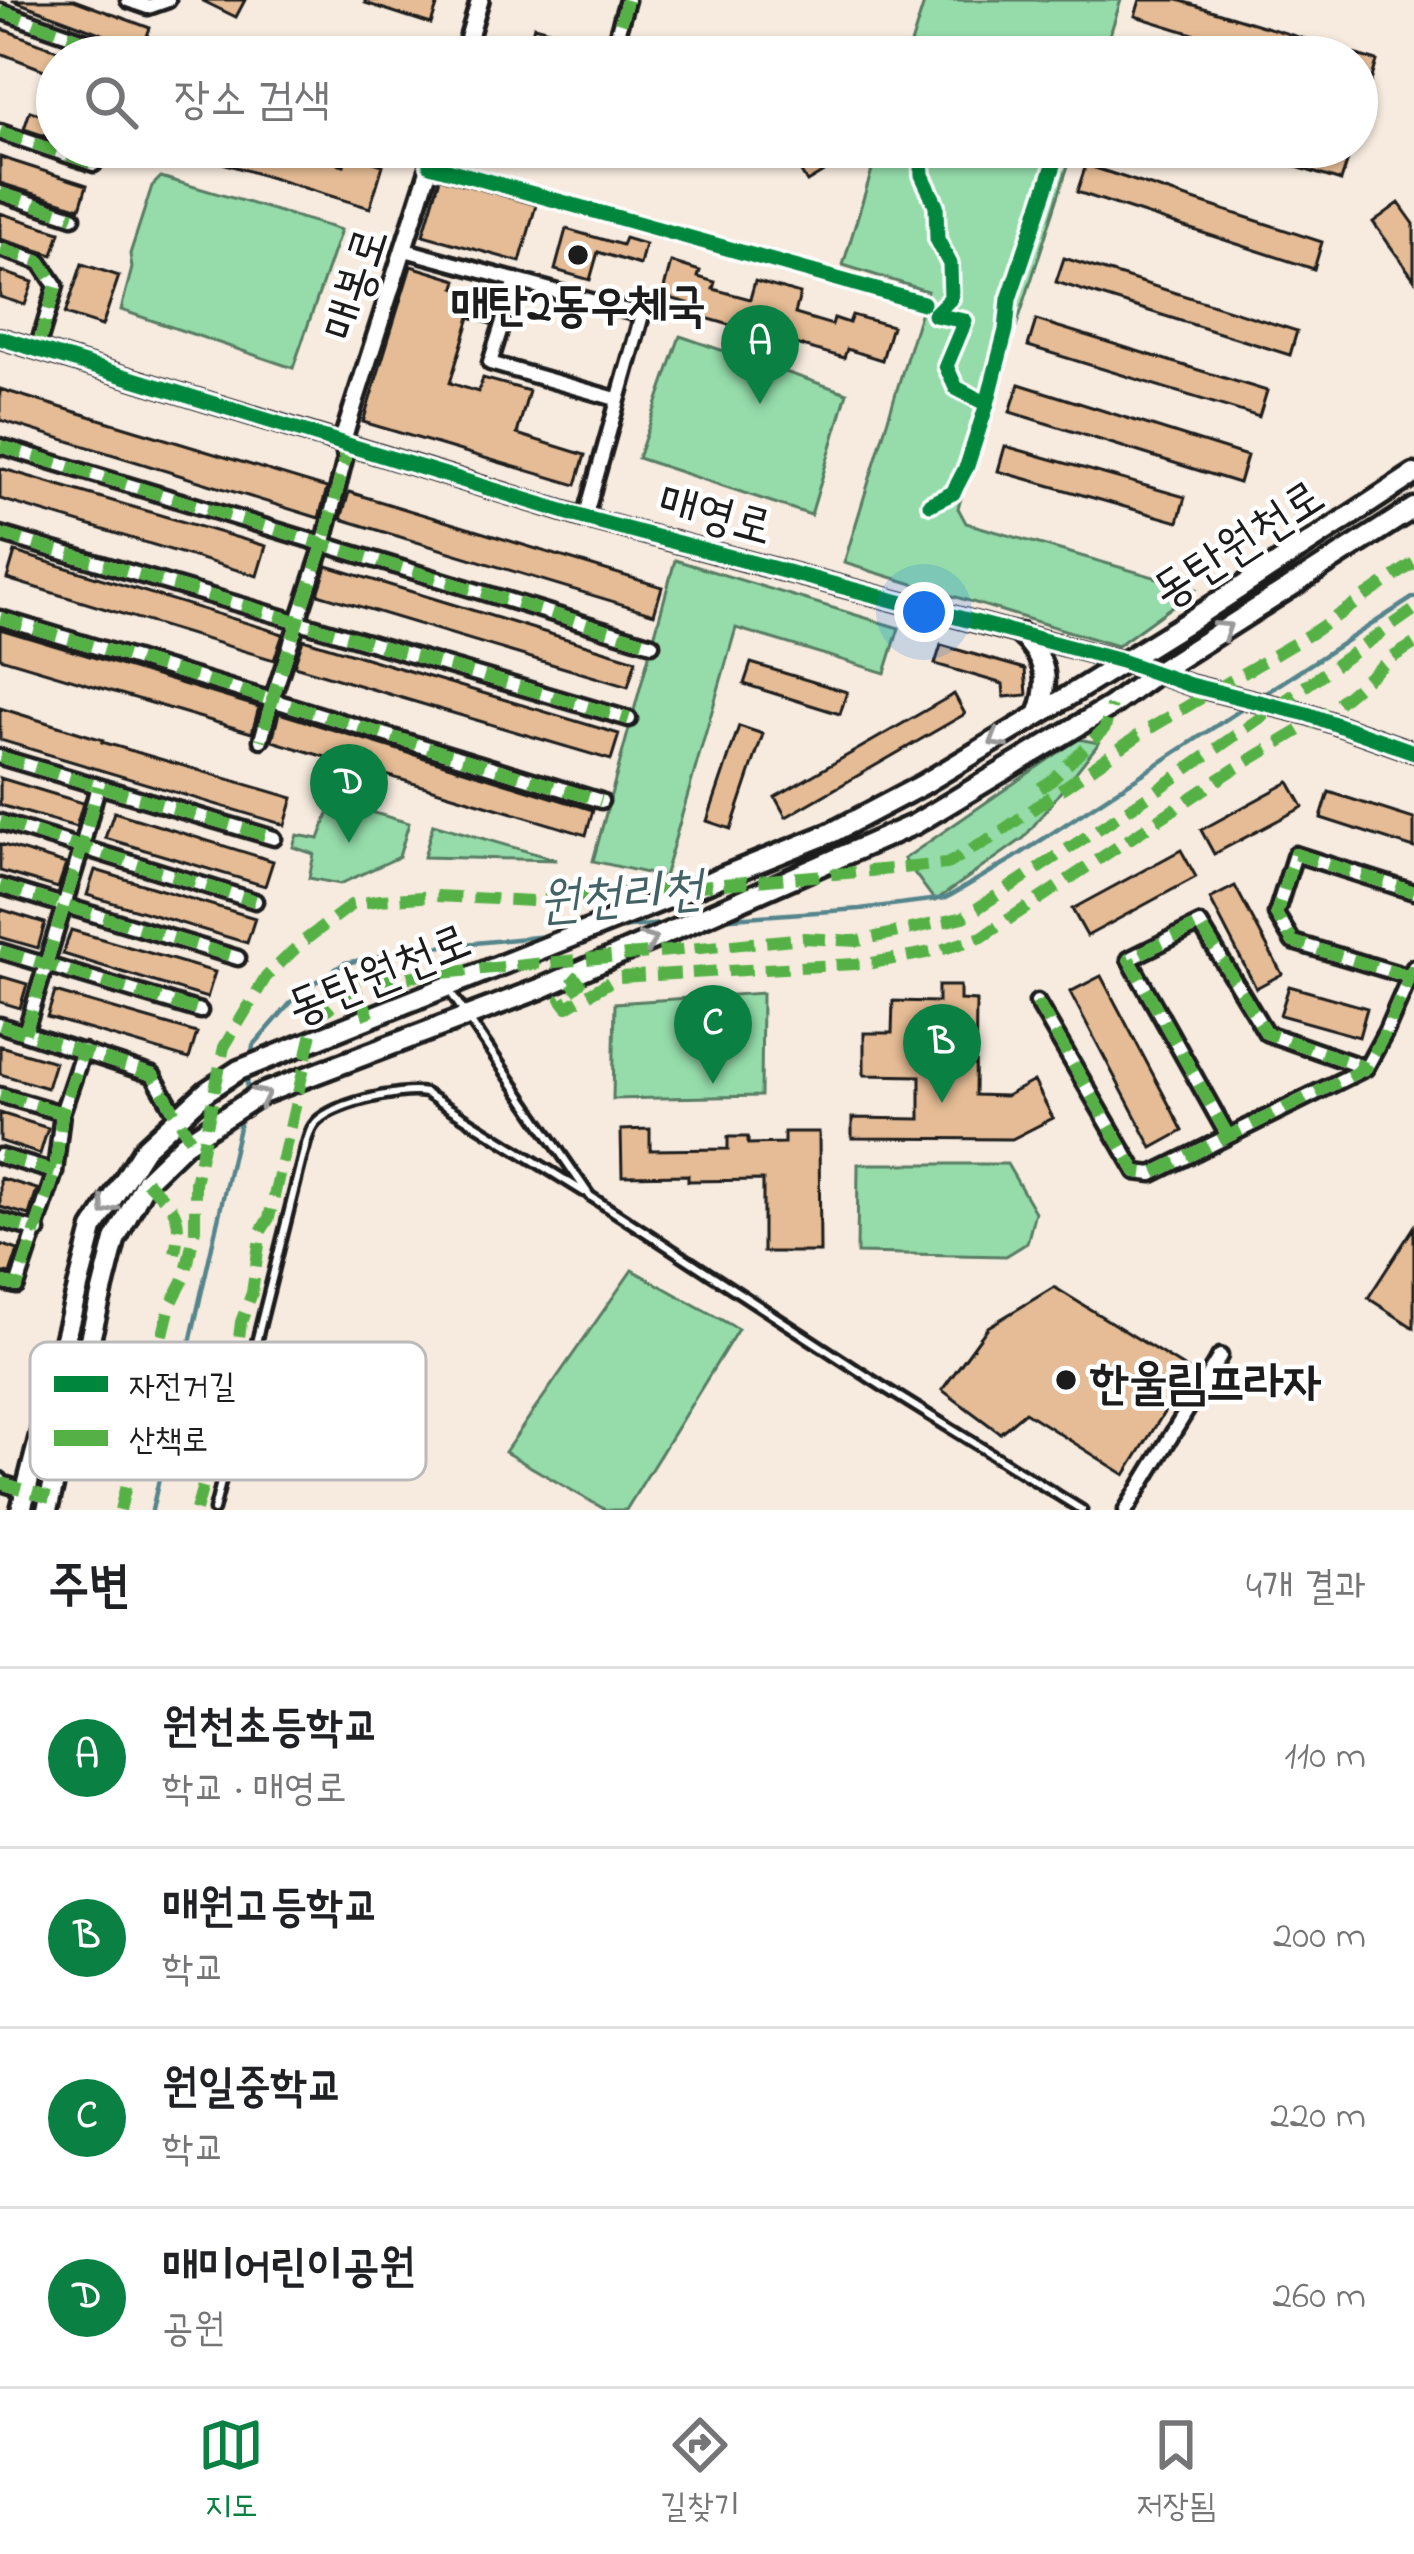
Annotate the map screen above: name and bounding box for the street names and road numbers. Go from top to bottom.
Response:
street label: 매봉로 [307,219,409,350]
street label: 동탄원천로 [1140,464,1340,628]
street label: 매영로 [650,468,780,566]
street label: 동탄원천로 [277,908,483,1045]

